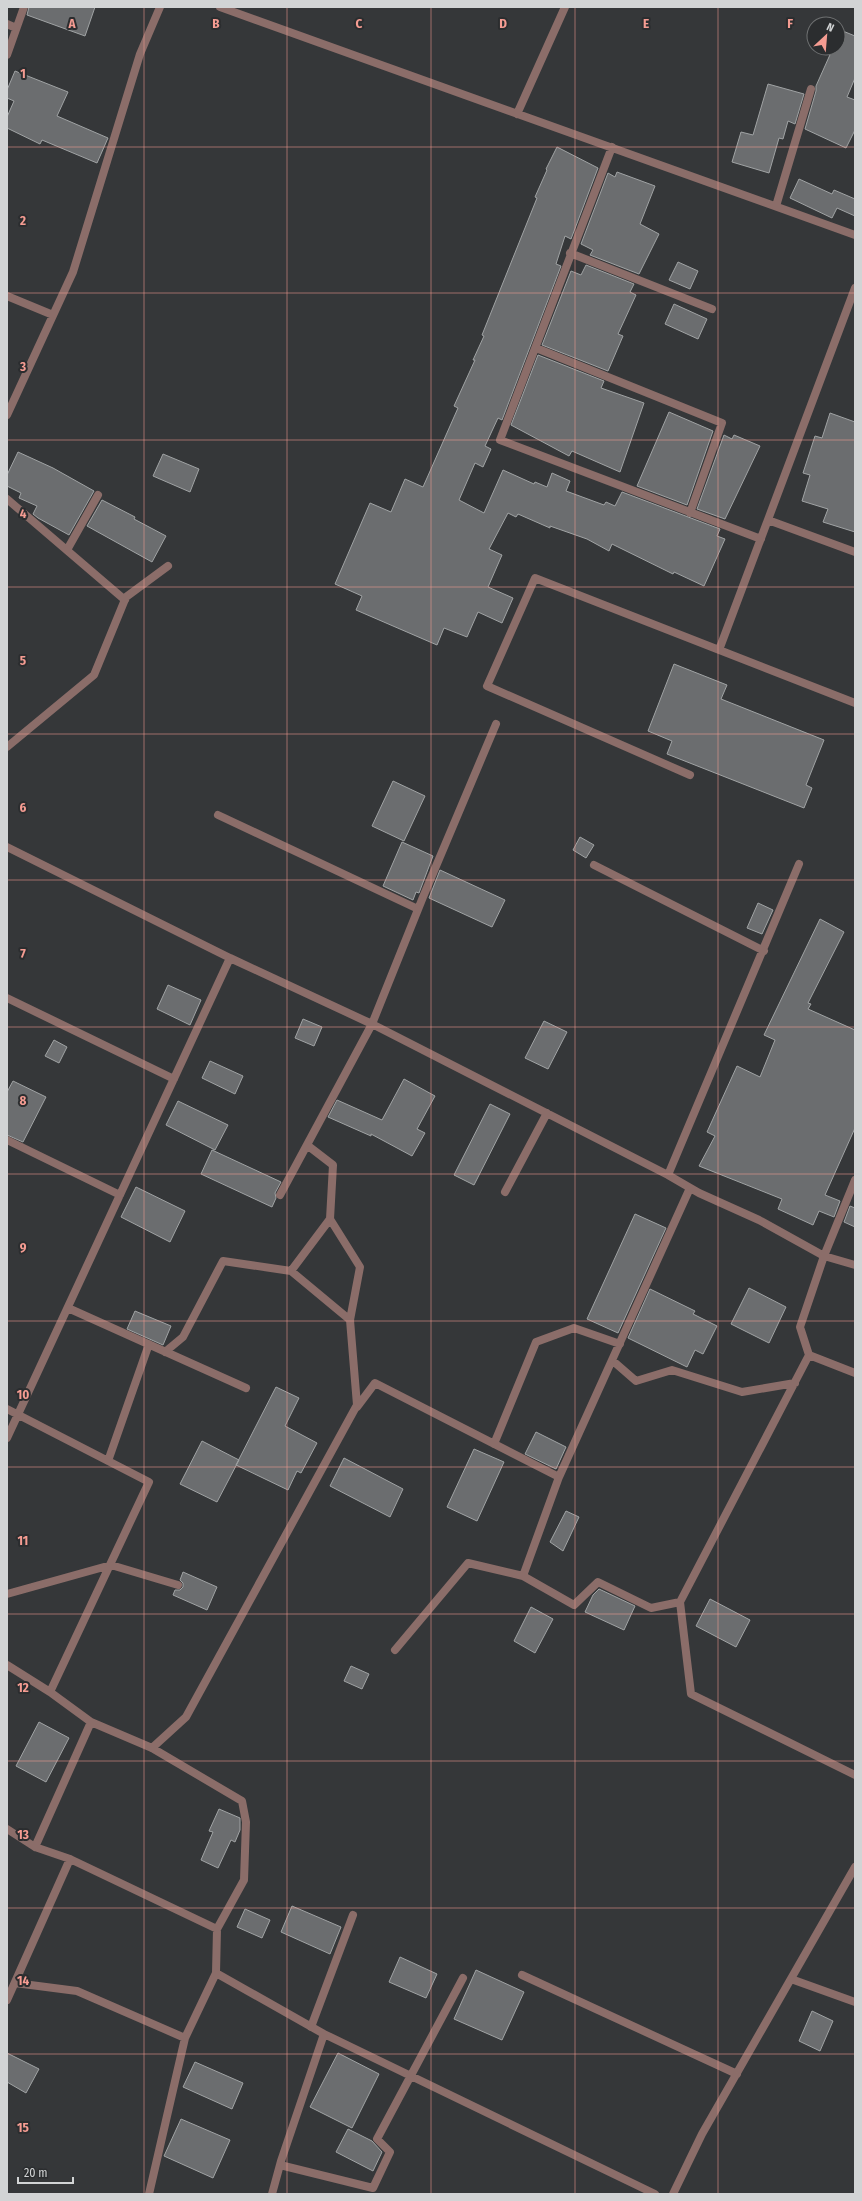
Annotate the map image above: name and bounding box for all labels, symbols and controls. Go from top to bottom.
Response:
text: A [67,16,76,31]
text: B [212,16,220,31]
text: C [356,16,363,31]
text: D [499,16,507,31]
text: E [643,16,649,31]
text: F [787,16,793,31]
north arrow [806,16,846,56]
text: N [824,20,836,35]
text: 1 [20,66,26,81]
text: 2 [19,213,26,228]
text: 3 [19,359,26,374]
text: 4 [20,506,27,521]
text: 5 [20,653,26,668]
text: 6 [20,800,27,815]
text: 7 [20,946,26,961]
text: 8 [20,1093,27,1108]
text: 9 [20,1240,27,1255]
text: 10 [17,1387,29,1402]
text: 11 [18,1533,28,1548]
text: 12 [17,1680,29,1695]
text: 13 [17,1827,29,1842]
text: 14 [17,1973,29,1988]
text: 15 [17,2120,29,2135]
scale bar [18,2159,73,2185]
text: 20 m [24,2166,48,2180]

